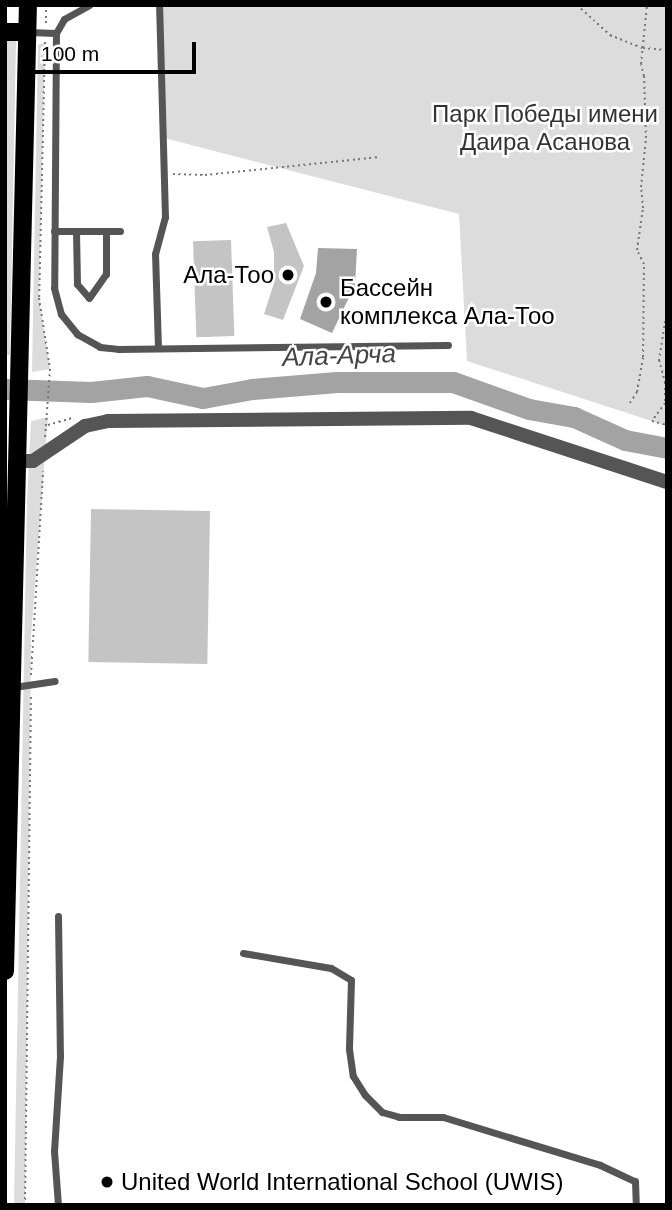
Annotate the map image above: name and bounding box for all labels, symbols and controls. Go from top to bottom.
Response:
scale bar [32,28,200,72]
text: 100 m [41,42,99,65]
park label: Парк Победы имени Даира Асанова [432,100,658,156]
place label: Ала-Тоо [183,261,274,289]
marker: Ала-Тоо [280,267,296,283]
place label: Бассейн комплекса Ала-Тоо [340,274,555,330]
marker: Бассейн комплекса Ала-Тоо [318,294,334,310]
water label: Ала-Арча [282,338,396,374]
place label: United World International School (UWIS) [121,1168,563,1196]
marker: United World International School (UWIS) [99,1174,115,1190]

